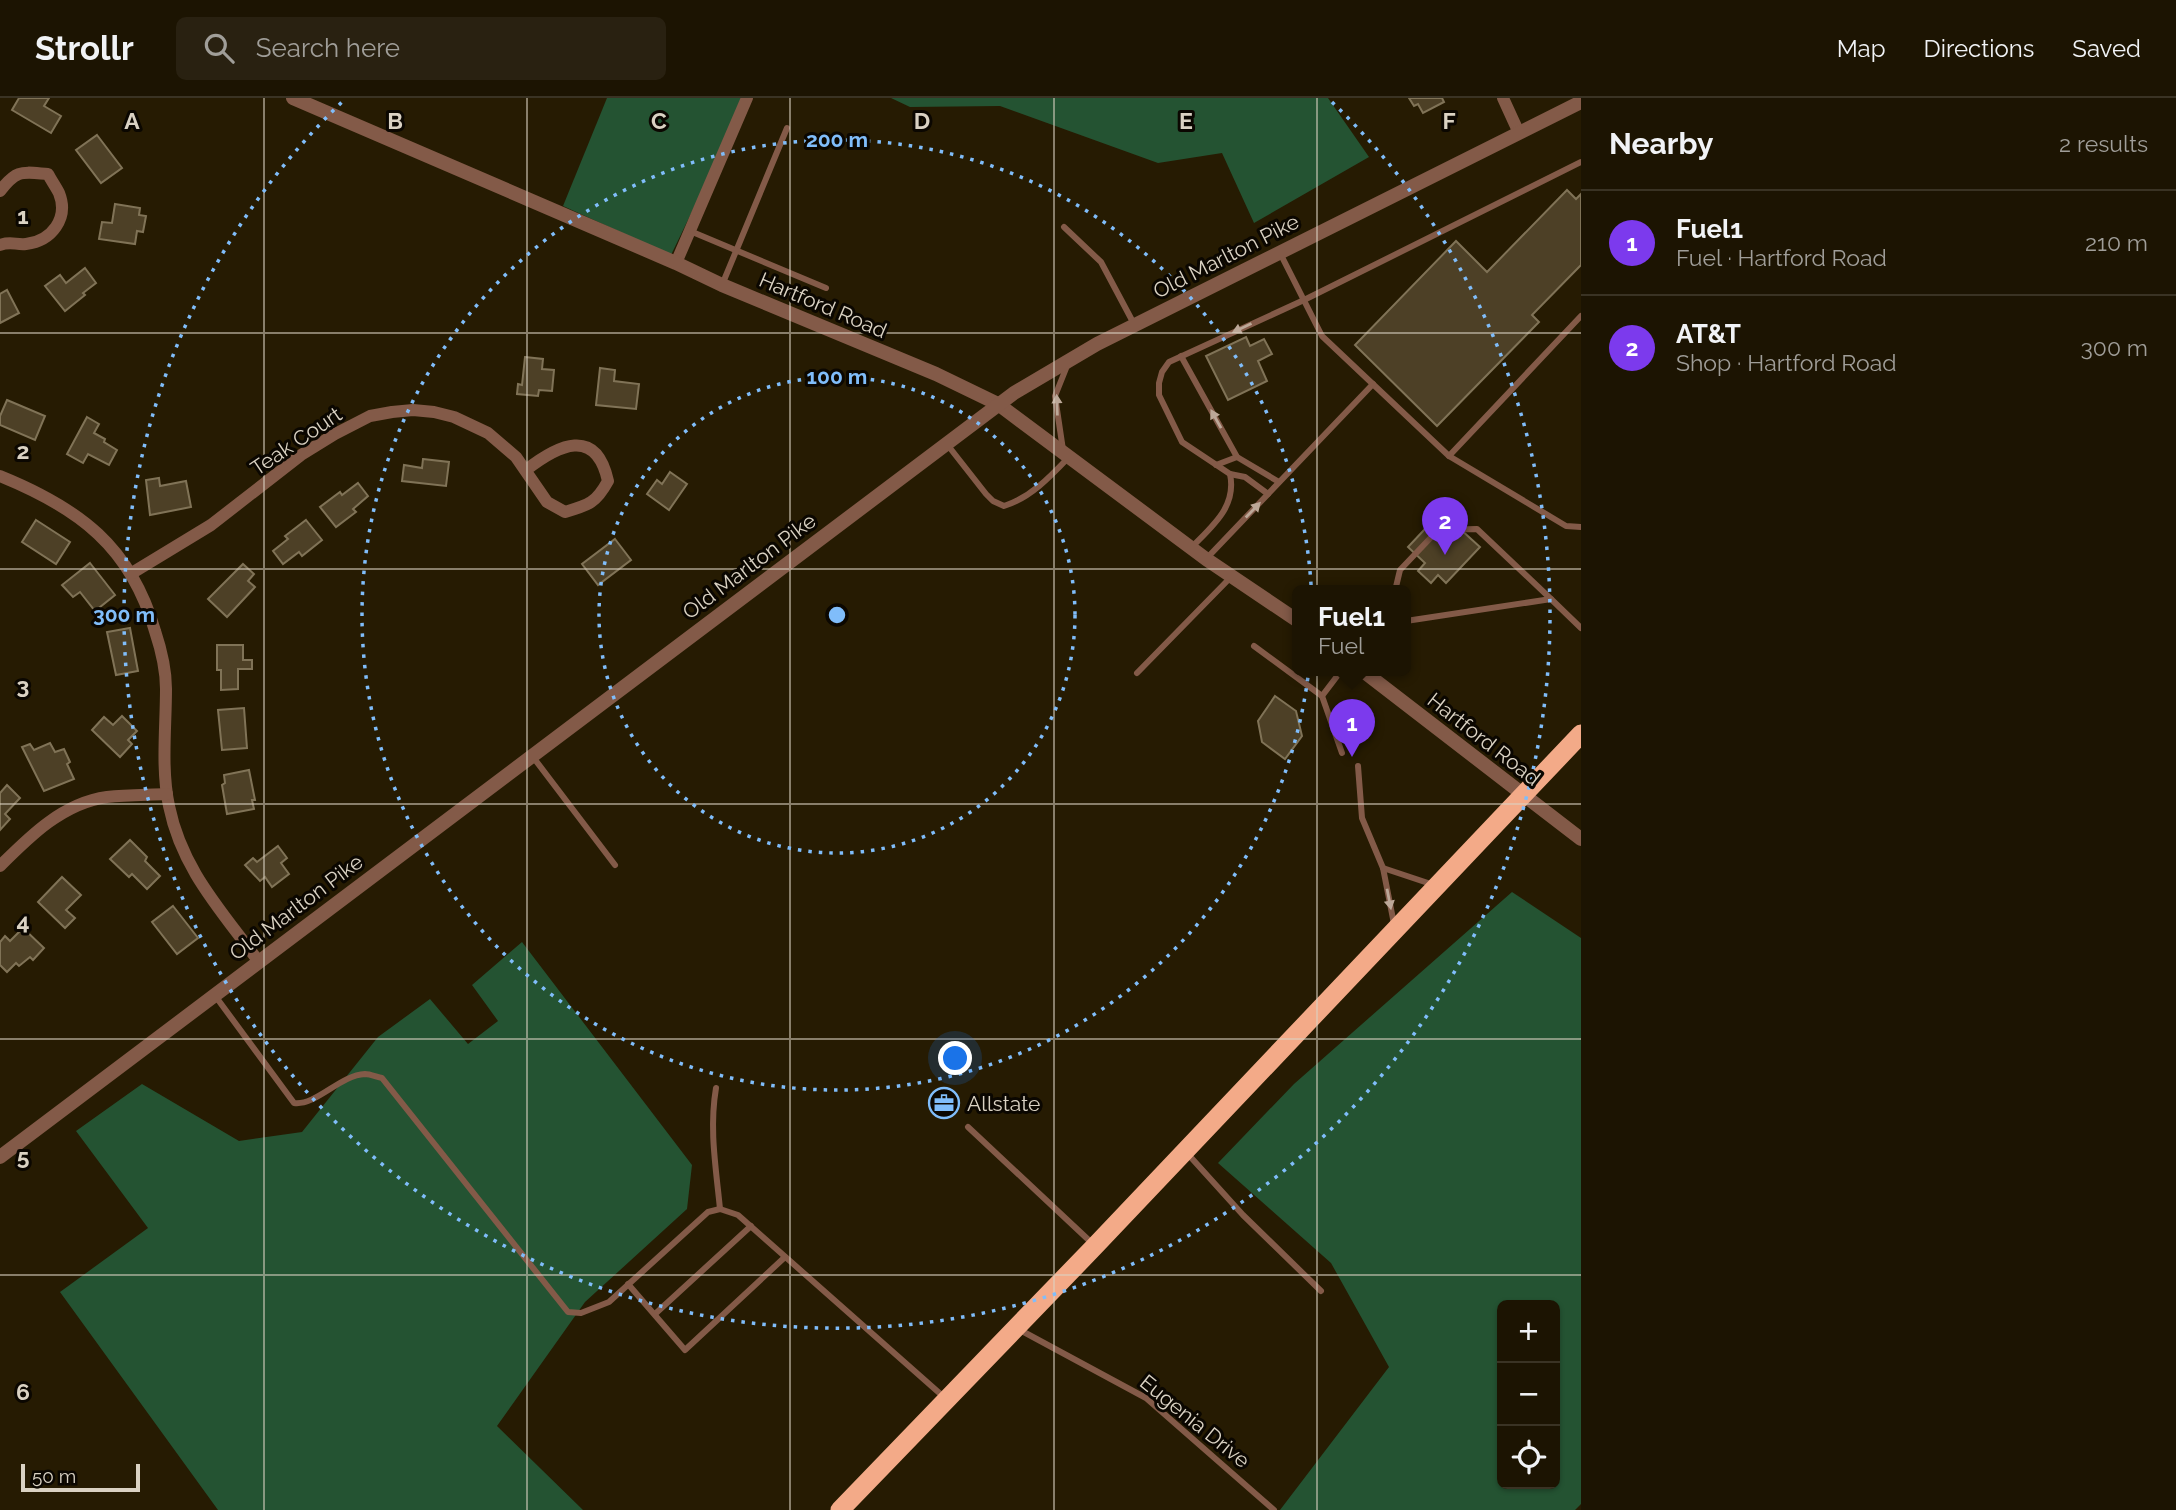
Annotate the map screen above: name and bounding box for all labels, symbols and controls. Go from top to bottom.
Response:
search box [176,17,666,80]
text: Strollr [35,29,134,68]
icon: search [200,29,238,67]
text: Search here [256,33,400,63]
text: Map [1837,34,1886,63]
text: Directions [1924,34,2034,63]
text: Saved [2072,34,2141,63]
text: A [124,107,140,134]
text: B [387,107,403,134]
text: C [651,107,667,134]
text: D [914,107,930,134]
text: E [1179,107,1193,134]
text: F [1442,107,1456,134]
text: Nearby [1609,126,1713,161]
text: 200 m [806,127,868,152]
text: 2 results [2059,130,2148,157]
text: 1 [17,202,29,229]
street label: Old Marlton Pike [1149,208,1303,304]
text: Fuel1 [1676,214,1743,244]
text: 1 [1626,229,1638,256]
text: 210 m [2085,229,2148,256]
text: Fuel · Hartford Road [1676,244,1887,271]
street label: Hartford Road [755,267,891,343]
text: AT&T [1676,319,1741,349]
one-way arrow [1232,322,1252,334]
text: 2 [1626,334,1638,361]
text: 300 m [2081,334,2148,361]
text: Shop · Hartford Road [1676,349,1897,376]
text: 100 m [807,364,867,389]
one-way arrow [1051,394,1062,416]
street label: Teak Court [246,401,346,481]
one-way arrow [1210,410,1222,429]
text: 2 [17,437,29,464]
pin: 2 [1422,497,1468,555]
one-way arrow [1245,502,1261,519]
street label: Old Marlton Pike [677,508,821,624]
popup [1292,585,1411,676]
text: 300 m [93,602,155,627]
text: Fuel1 [1318,602,1385,632]
centre of rings [825,603,849,627]
text: Fuel [1318,632,1364,659]
text: 3 [17,672,29,699]
street label: Hartford Road [1423,687,1545,791]
pin: 1 [1329,699,1375,757]
street label: Old Marlton Pike [224,849,368,965]
one-way arrow [1384,888,1395,910]
text: 4 [16,908,30,935]
your location [938,1041,972,1075]
office icon: Allstate [927,1086,961,1120]
place label: Allstate [967,1091,1040,1116]
text: 5 [17,1143,30,1170]
map controls [1497,1300,1560,1489]
button: + [1497,1300,1560,1363]
button: − [1497,1363,1560,1426]
street label: Eugenia Drive [1135,1369,1255,1473]
text: 6 [16,1378,30,1405]
button: locate [1497,1426,1560,1489]
scale bar [21,1461,140,1493]
text: 50 m [32,1465,76,1487]

